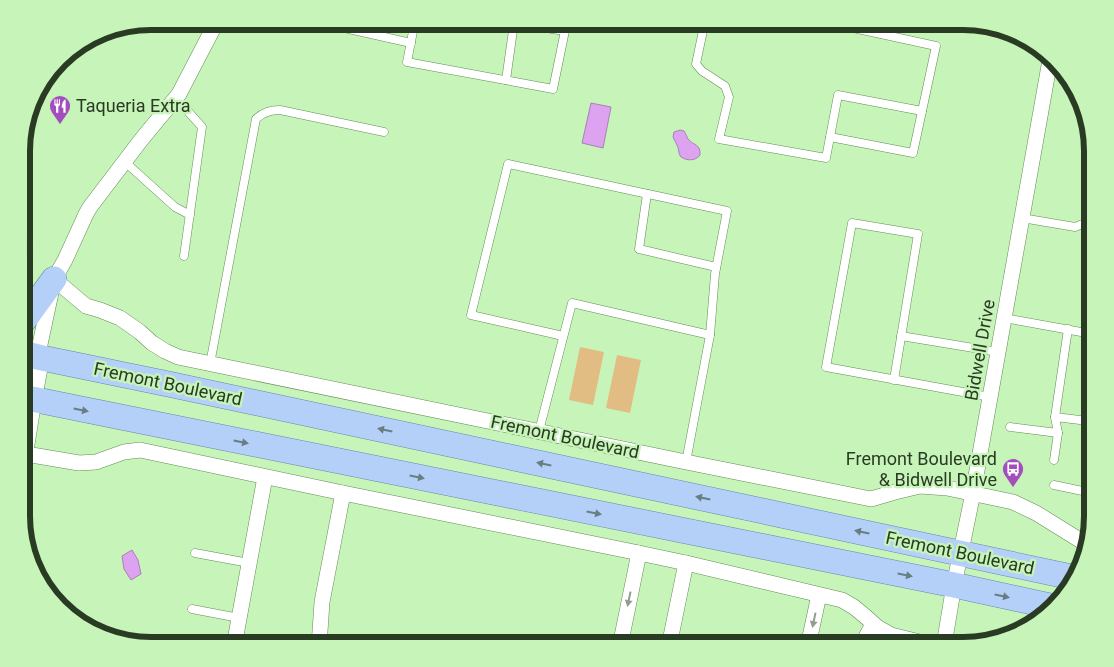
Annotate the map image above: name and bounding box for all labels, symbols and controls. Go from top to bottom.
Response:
restaurant icon: Taqueria Extra [48,94,72,125]
place label: Taqueria Extra [76,95,191,116]
street label: Bidwell Drive [960,298,999,402]
street label: Fremont Boulevard [92,358,244,410]
one-way arrow [74,406,89,414]
street label: Fremont Boulevard [489,411,641,463]
one-way arrow [378,426,393,434]
one-way arrow [233,438,248,446]
place label: Fremont Boulevard & Bidwell Drive [846,448,997,490]
bus stop icon: Fremont Boulevard & Bidwell Drive [1001,457,1025,488]
one-way arrow [536,460,552,468]
one-way arrow [410,474,426,482]
one-way arrow [695,494,711,502]
one-way arrow [586,509,601,517]
street label: Fremont Boulevard [884,527,1036,579]
one-way arrow [854,528,869,536]
one-way arrow [897,572,913,580]
one-way arrow [625,592,633,608]
one-way arrow [994,592,1010,600]
one-way arrow [810,613,818,628]

